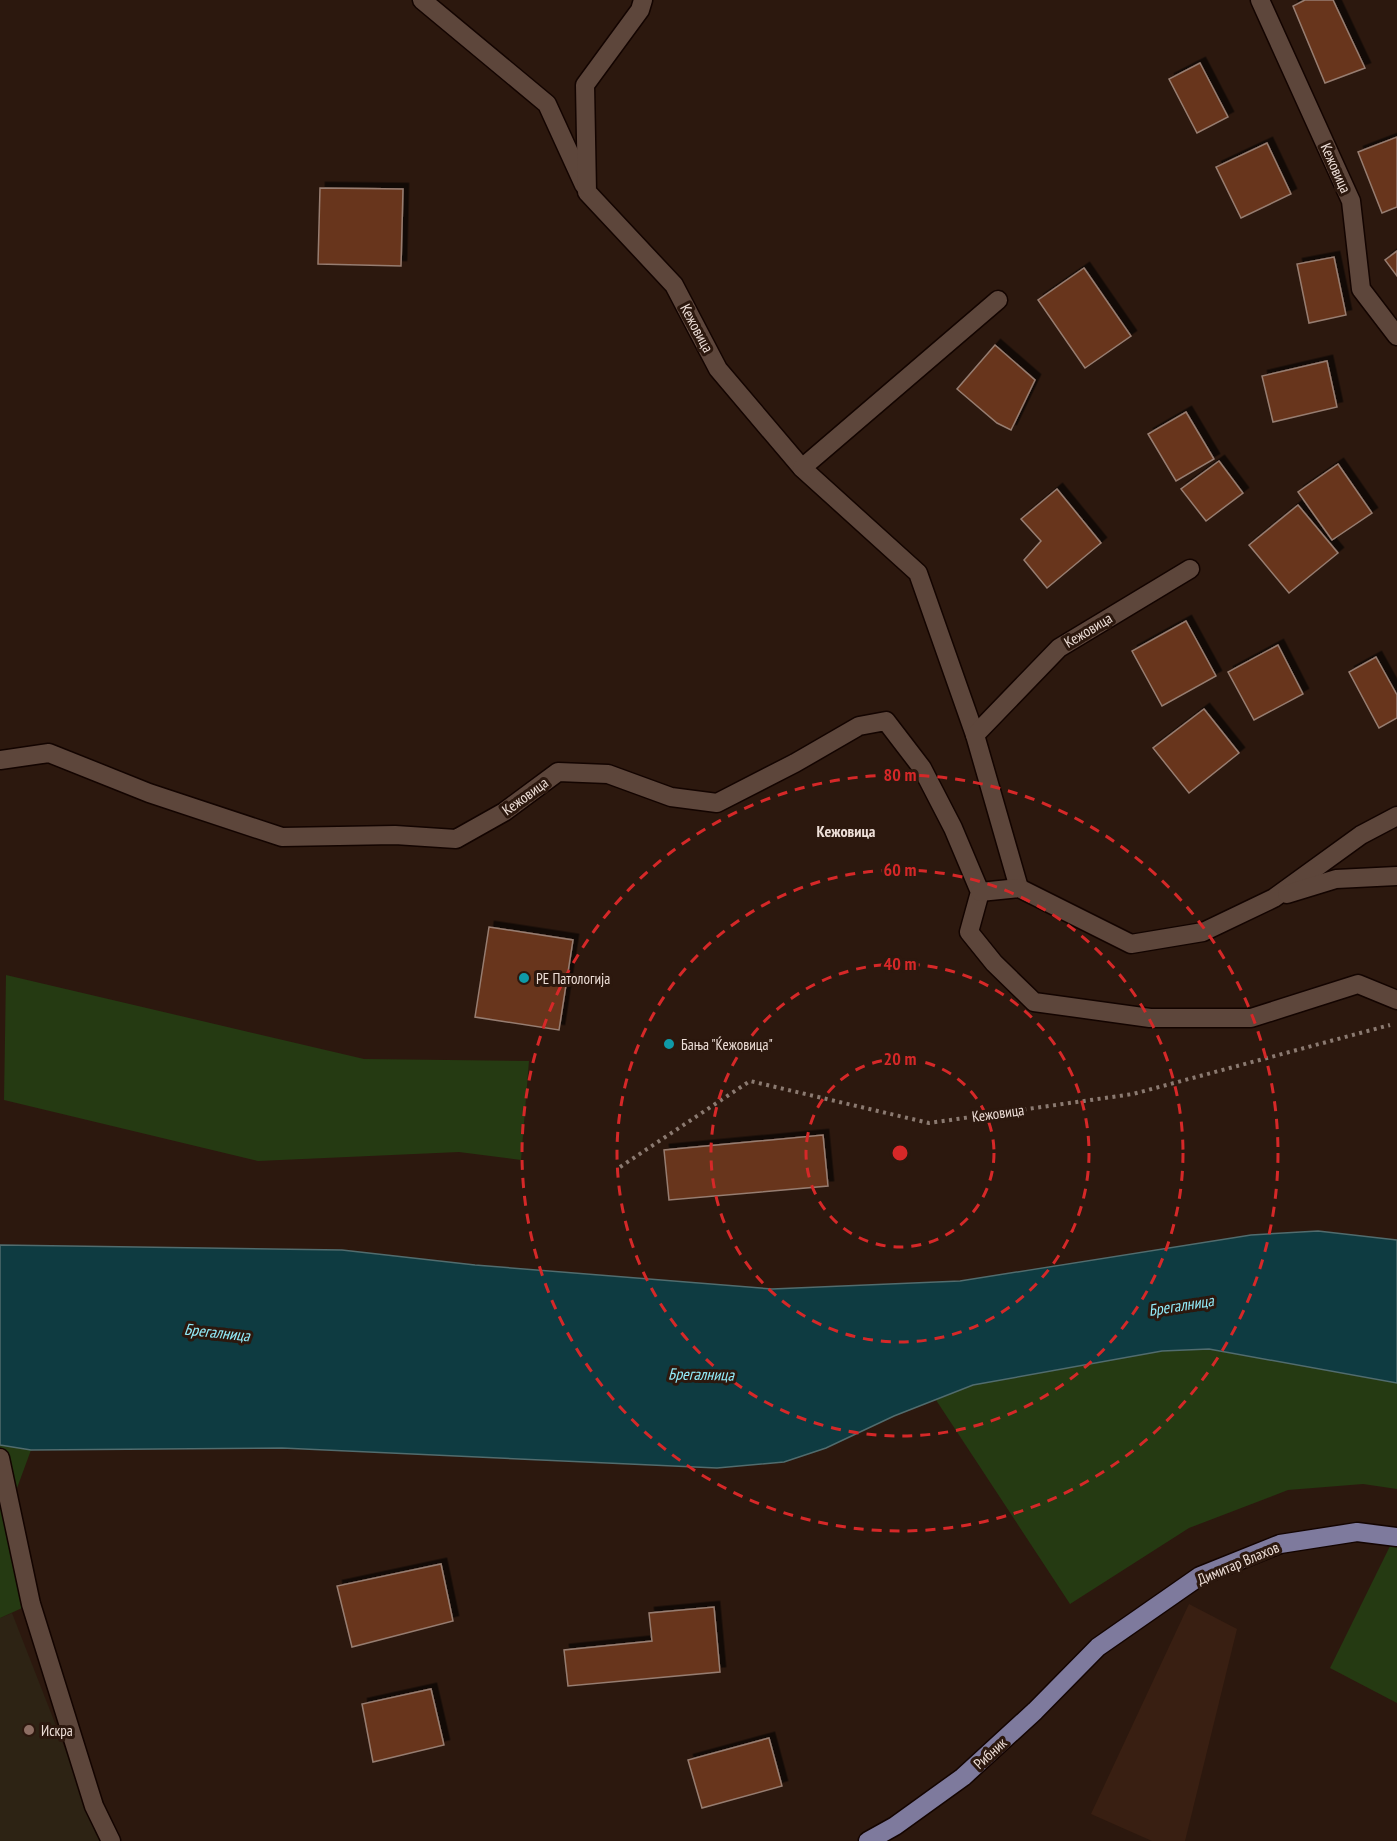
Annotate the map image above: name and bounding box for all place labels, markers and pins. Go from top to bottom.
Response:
place label: РЕ Патологија [536,969,610,988]
marker: РЕ Патологија [517,971,531,985]
place label: Бања "Ќежовица" [681,1035,773,1054]
marker: Бања "Ќежовица" [662,1037,676,1051]
centre of rings [890,1143,910,1163]
place label: Искра [41,1721,73,1740]
marker: Искра [22,1723,36,1737]

